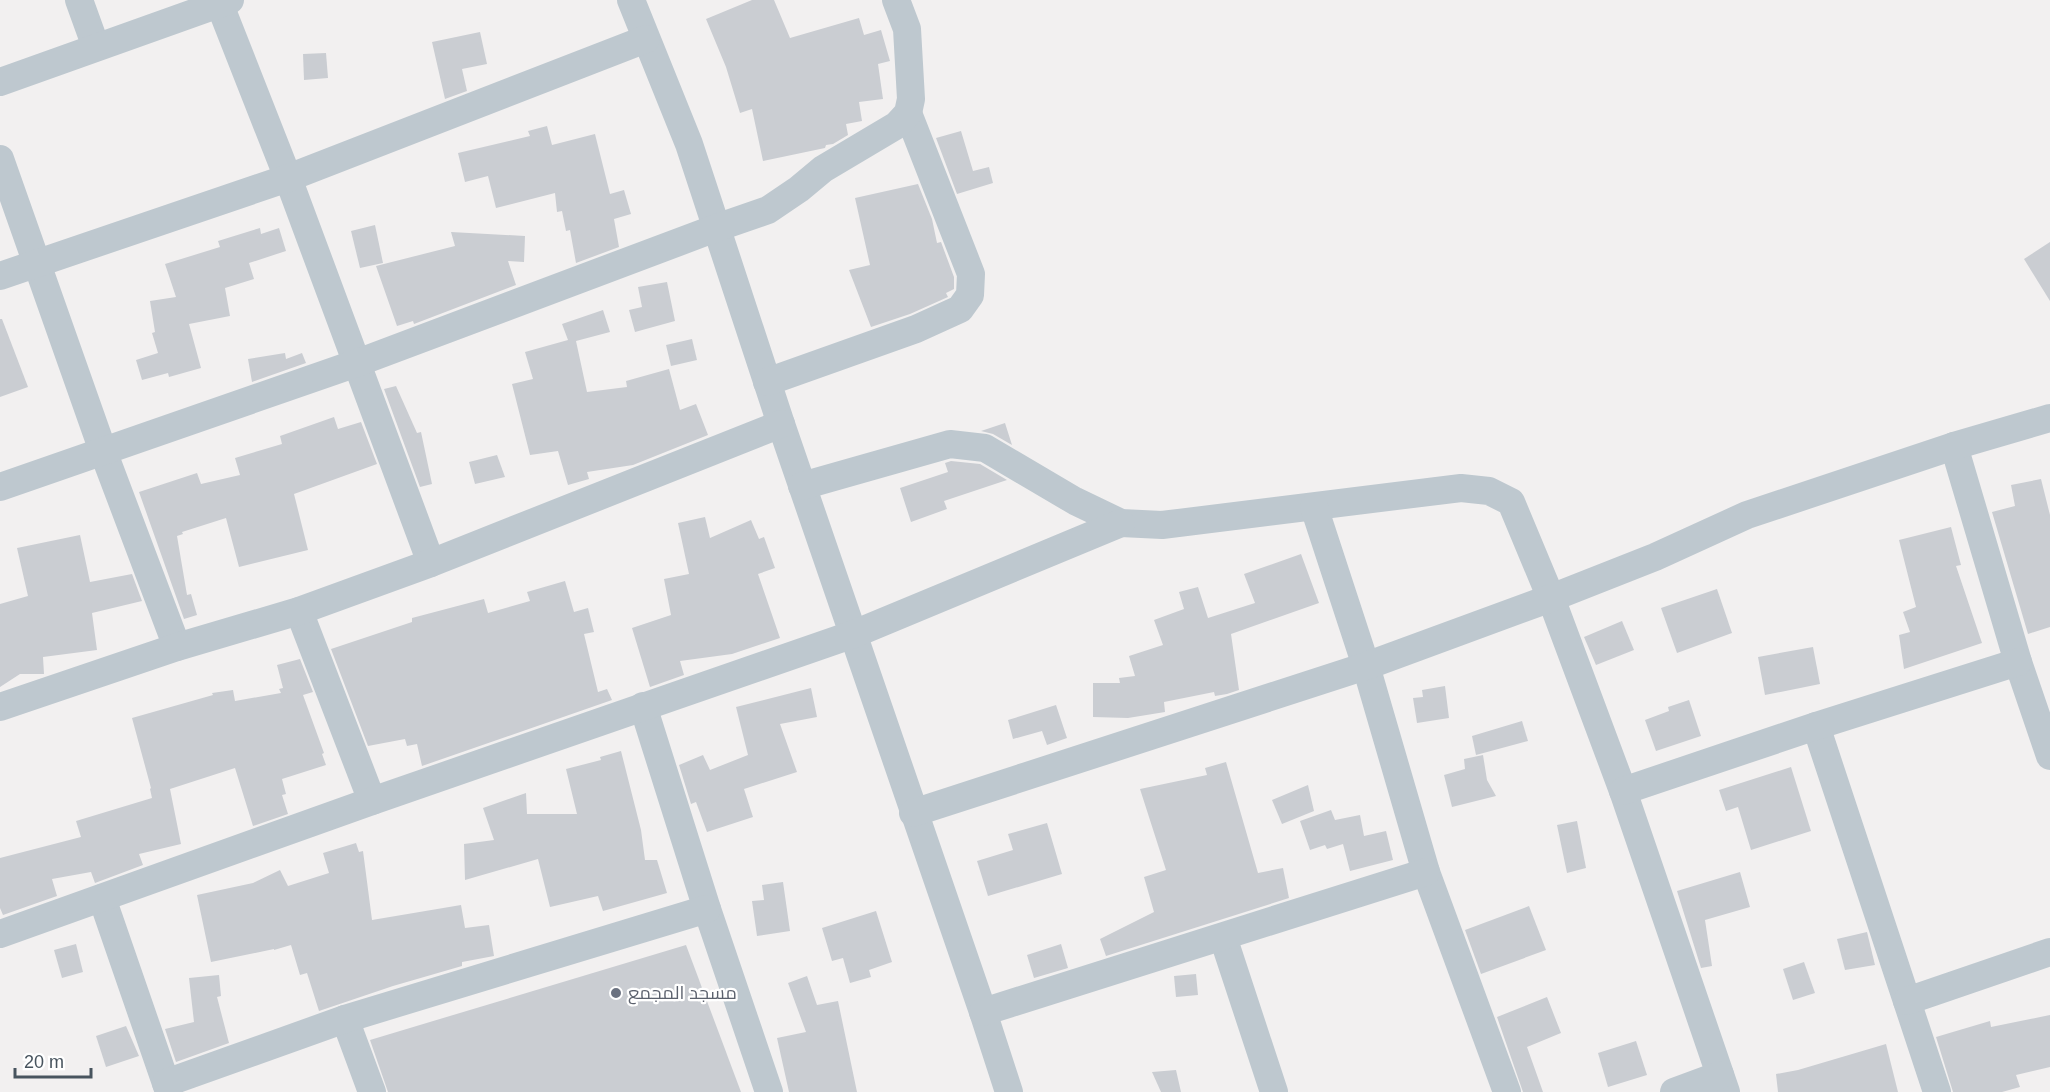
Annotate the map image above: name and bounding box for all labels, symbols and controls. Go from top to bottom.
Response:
place label: مسجد المجمع [628,983,737,1005]
marker: مسجد المجمع [609,986,623,1000]
scale bar [15,1041,92,1079]
text: 20 m [24,1052,64,1072]

